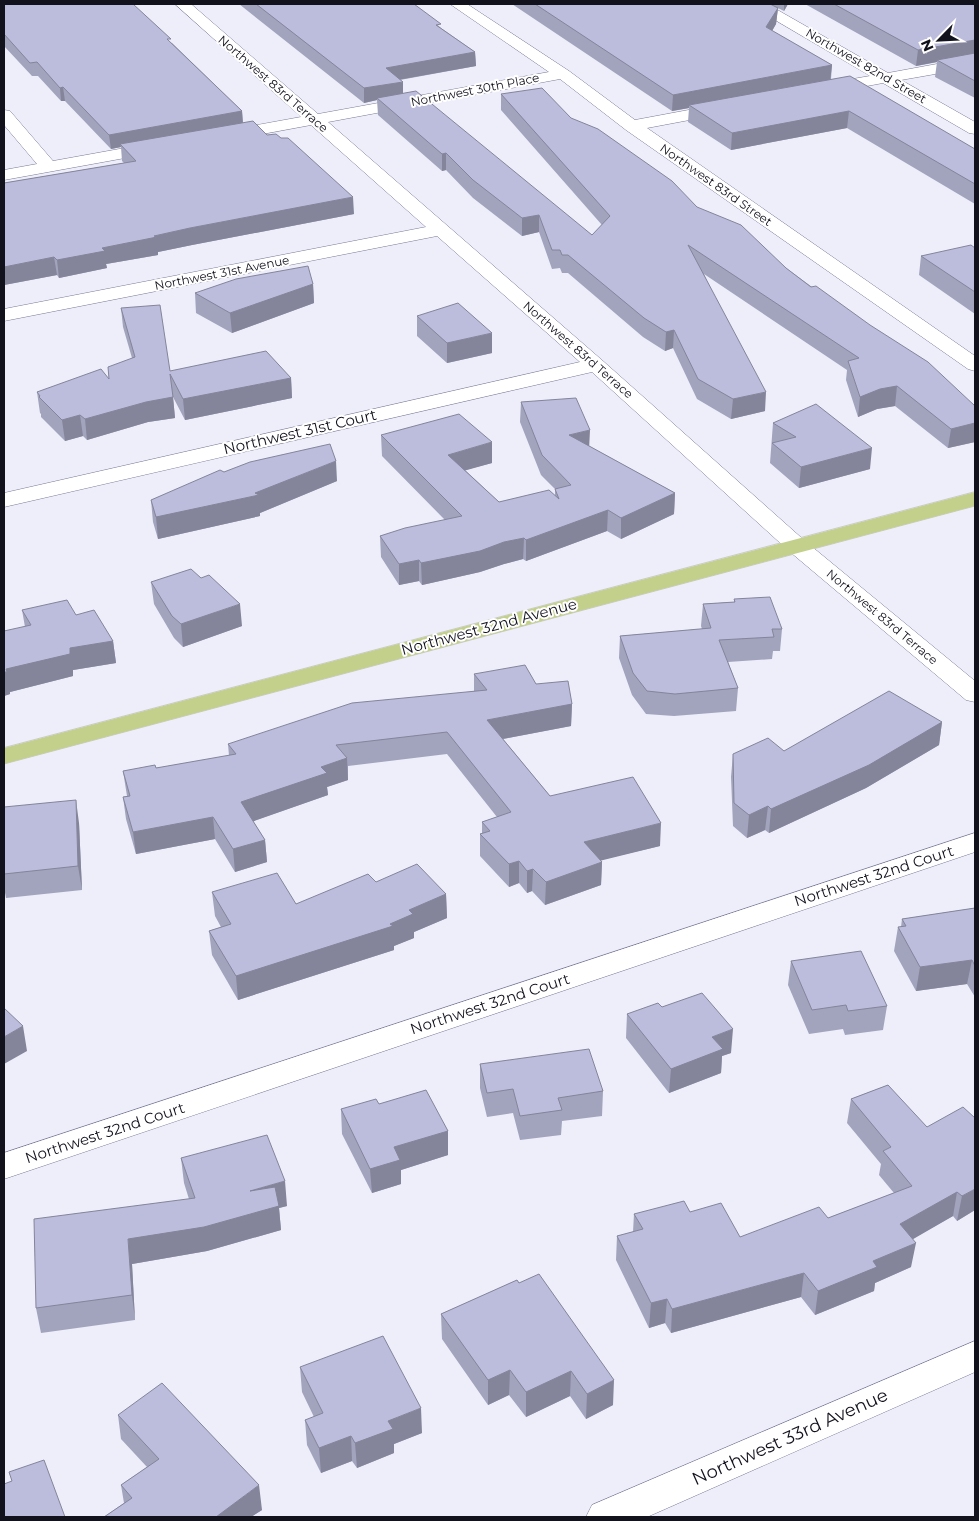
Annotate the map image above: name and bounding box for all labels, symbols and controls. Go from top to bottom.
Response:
north arrow [914,15,964,65]
street label: Northwest 82nd Street [803,26,929,106]
street label: Northwest 83rd Terrace [215,32,331,135]
street label: Northwest 30th Place [409,70,540,109]
street label: Northwest 83rd Street [657,140,775,229]
street label: Northwest 31st Avenue [153,252,291,293]
street label: Northwest 83rd Terrace [520,298,636,401]
street label: Northwest 31st Court [221,405,378,458]
street label: Northwest 83rd Terrace [824,566,941,668]
street label: Northwest 32nd Avenue [399,594,579,659]
street label: Northwest 32nd Court [792,841,956,910]
street label: Northwest 32nd Court [408,969,572,1038]
street label: Northwest 32nd Court [23,1098,187,1167]
street label: Northwest 33rd Avenue [689,1384,891,1490]

